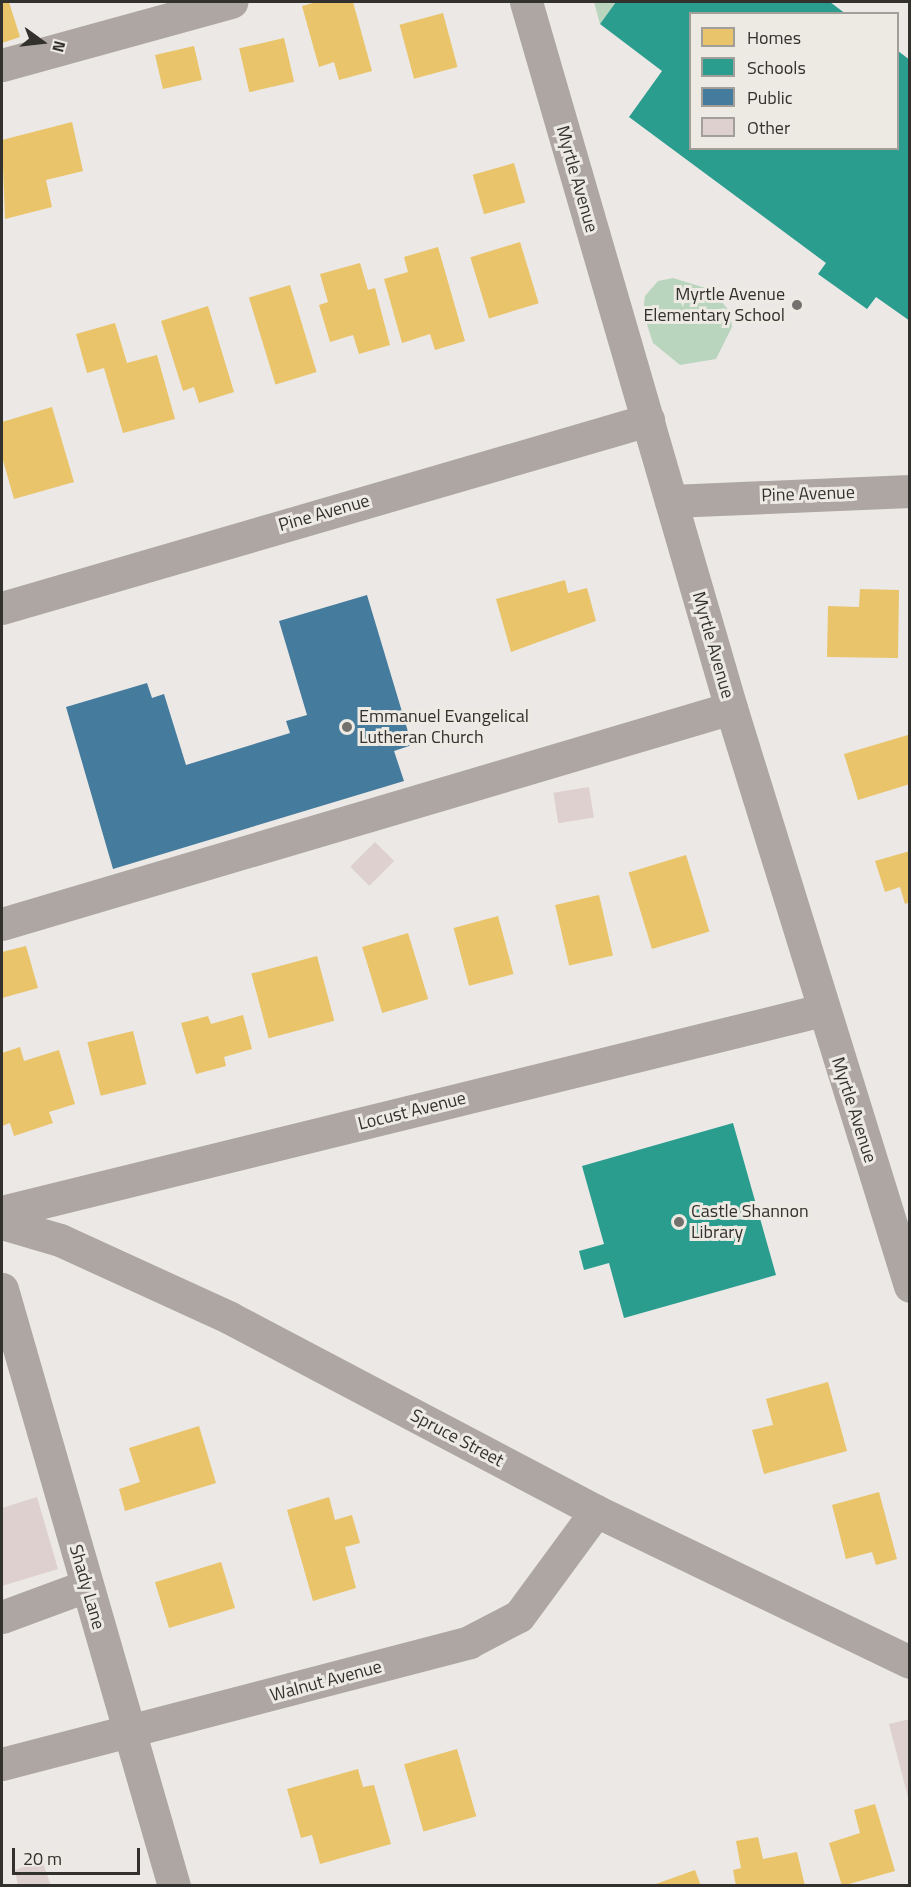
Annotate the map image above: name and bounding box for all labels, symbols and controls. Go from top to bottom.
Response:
north arrow [12,12,72,72]
legend [689,12,899,150]
text: Homes [747,24,801,51]
text: N [46,38,72,55]
text: Schools [747,54,806,81]
text: Public [747,84,793,111]
text: Other [747,114,790,141]
street label: Myrtle Avenue [551,123,603,235]
place label: Myrtle Avenue Elementary School [643,284,785,326]
marker: Myrtle Avenue Elementary School [790,298,804,312]
street label: Pine Avenue [761,482,855,506]
street label: Pine Avenue [276,490,372,536]
street label: Myrtle Avenue [687,589,739,701]
place label: Emmanuel Evangelical Lutheran Church [359,706,529,748]
marker: Emmanuel Evangelical Lutheran Church [340,720,354,734]
street label: Myrtle Avenue [827,1054,881,1166]
street label: Locust Avenue [356,1087,468,1135]
place label: Castle Shannon Library [691,1201,809,1244]
marker: Castle Shannon Library [672,1215,686,1229]
street label: Spruce Street [407,1404,507,1472]
street label: Shady Lane [65,1542,109,1632]
street label: Walnut Avenue [268,1656,384,1706]
scale bar [15,1836,142,1874]
text: 20 m [23,1845,62,1872]

